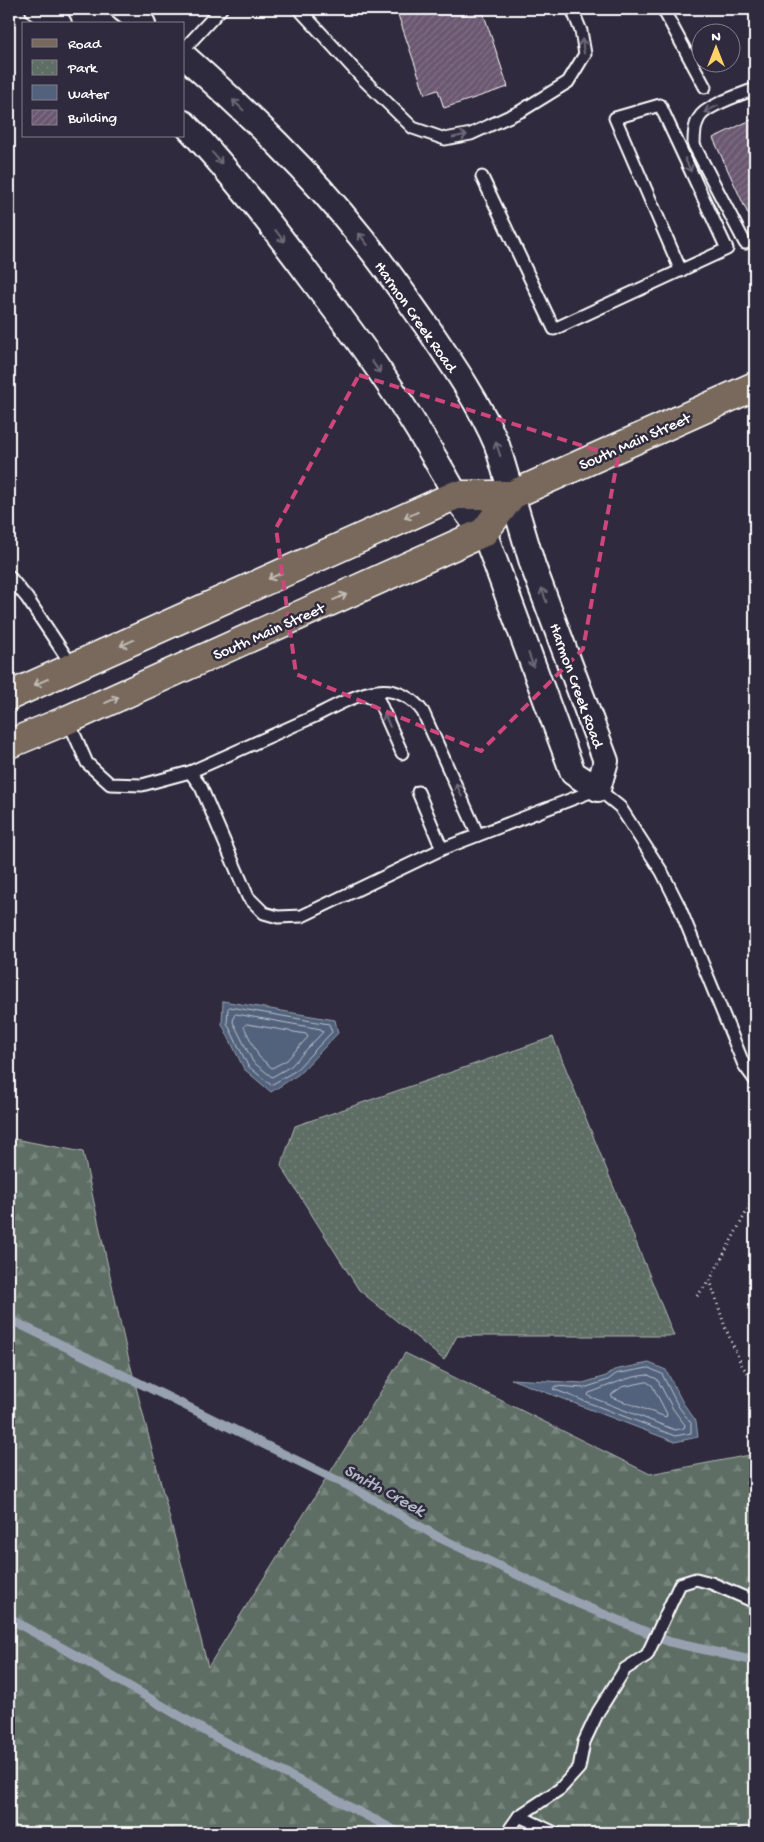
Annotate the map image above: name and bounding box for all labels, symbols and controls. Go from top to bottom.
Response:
legend [22,22,185,138]
north arrow [692,22,742,72]
text: N [711,29,721,46]
text: Road [68,36,102,54]
one-way arrow [578,39,588,55]
text: Park [67,60,98,78]
text: Water [68,86,110,104]
one-way arrow [231,99,244,111]
one-way arrow [704,105,719,114]
text: Building [67,110,117,128]
one-way arrow [451,131,467,140]
one-way arrow [212,152,223,165]
one-way arrow [683,157,693,172]
one-way arrow [274,229,285,242]
one-way arrow [358,232,368,246]
street label: Harmon Creek Road [369,259,461,379]
one-way arrow [371,360,382,373]
street label: South Main Street [577,410,695,476]
one-way arrow [493,441,502,457]
one-way arrow [404,510,419,520]
one-way arrow [268,572,283,581]
one-way arrow [539,588,548,603]
one-way arrow [332,592,347,602]
street label: South Main Street [211,600,329,666]
street label: Harmon Creek Road [543,621,607,753]
one-way arrow [120,639,135,648]
one-way arrow [527,652,536,667]
one-way arrow [34,677,49,687]
one-way arrow [104,694,119,704]
one-way arrow [382,713,392,728]
one-way arrow [453,783,463,798]
water label: Smith Creek [340,1460,430,1523]

